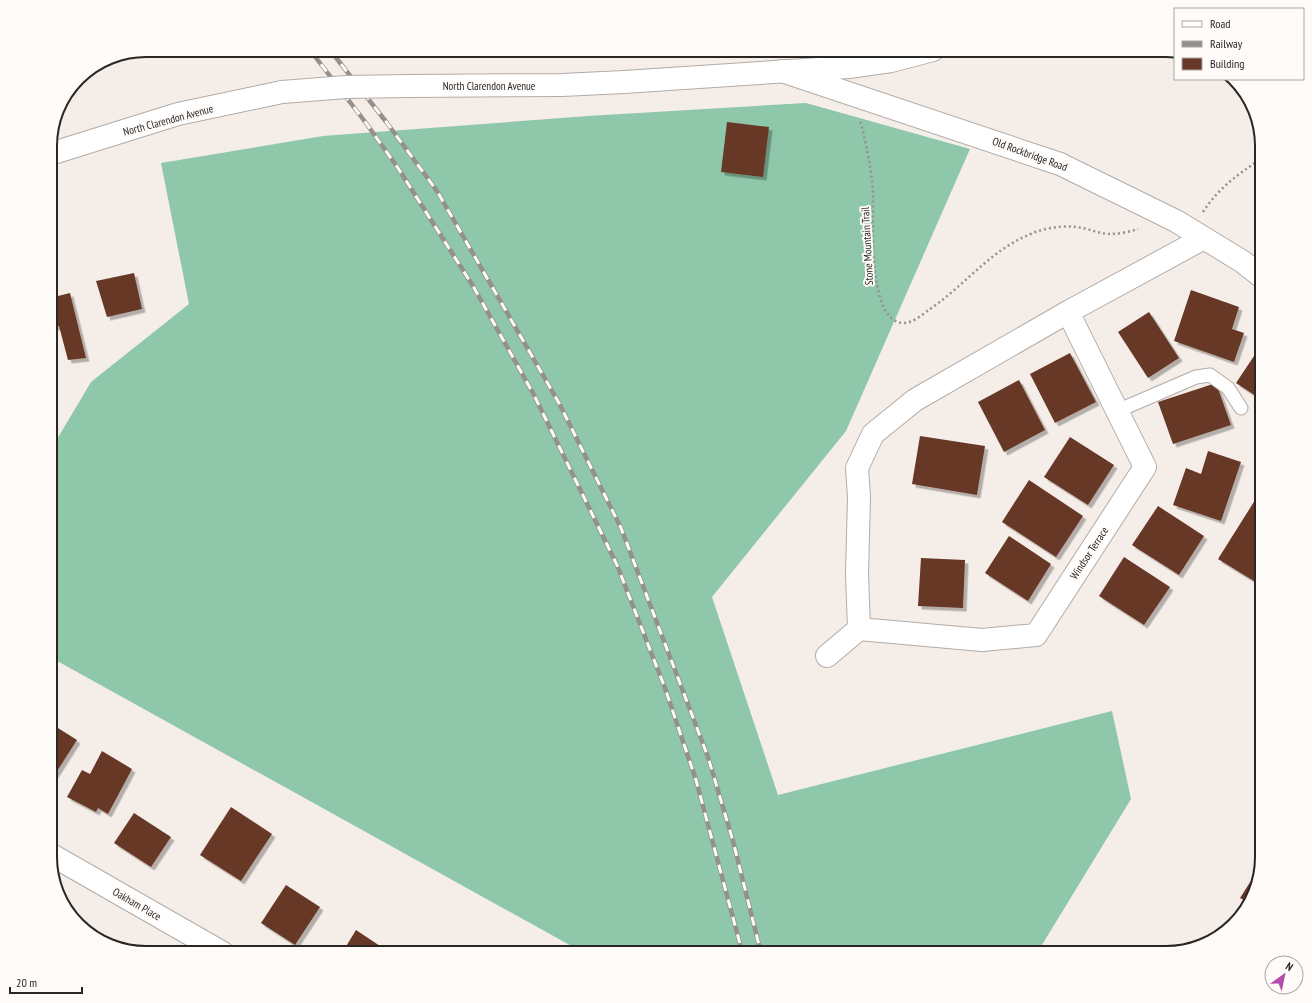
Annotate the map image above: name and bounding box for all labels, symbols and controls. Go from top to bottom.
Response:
legend [1174,8,1304,80]
text: Road [1210,16,1230,31]
text: Railway [1210,36,1243,51]
text: Building [1210,56,1245,71]
street label: North Clarendon Avenue [443,79,536,93]
street label: North Clarendon Avenue [121,101,215,139]
street label: Old Rockbridge Road [991,134,1070,174]
street label: Stone Mountain Trail [858,206,876,286]
street label: Windsor Terrace [1067,524,1111,582]
street label: Oakham Place [110,885,164,924]
north arrow [1264,955,1304,995]
text: N [1283,959,1296,974]
scale bar [10,969,82,995]
text: 20 m [16,975,37,990]

